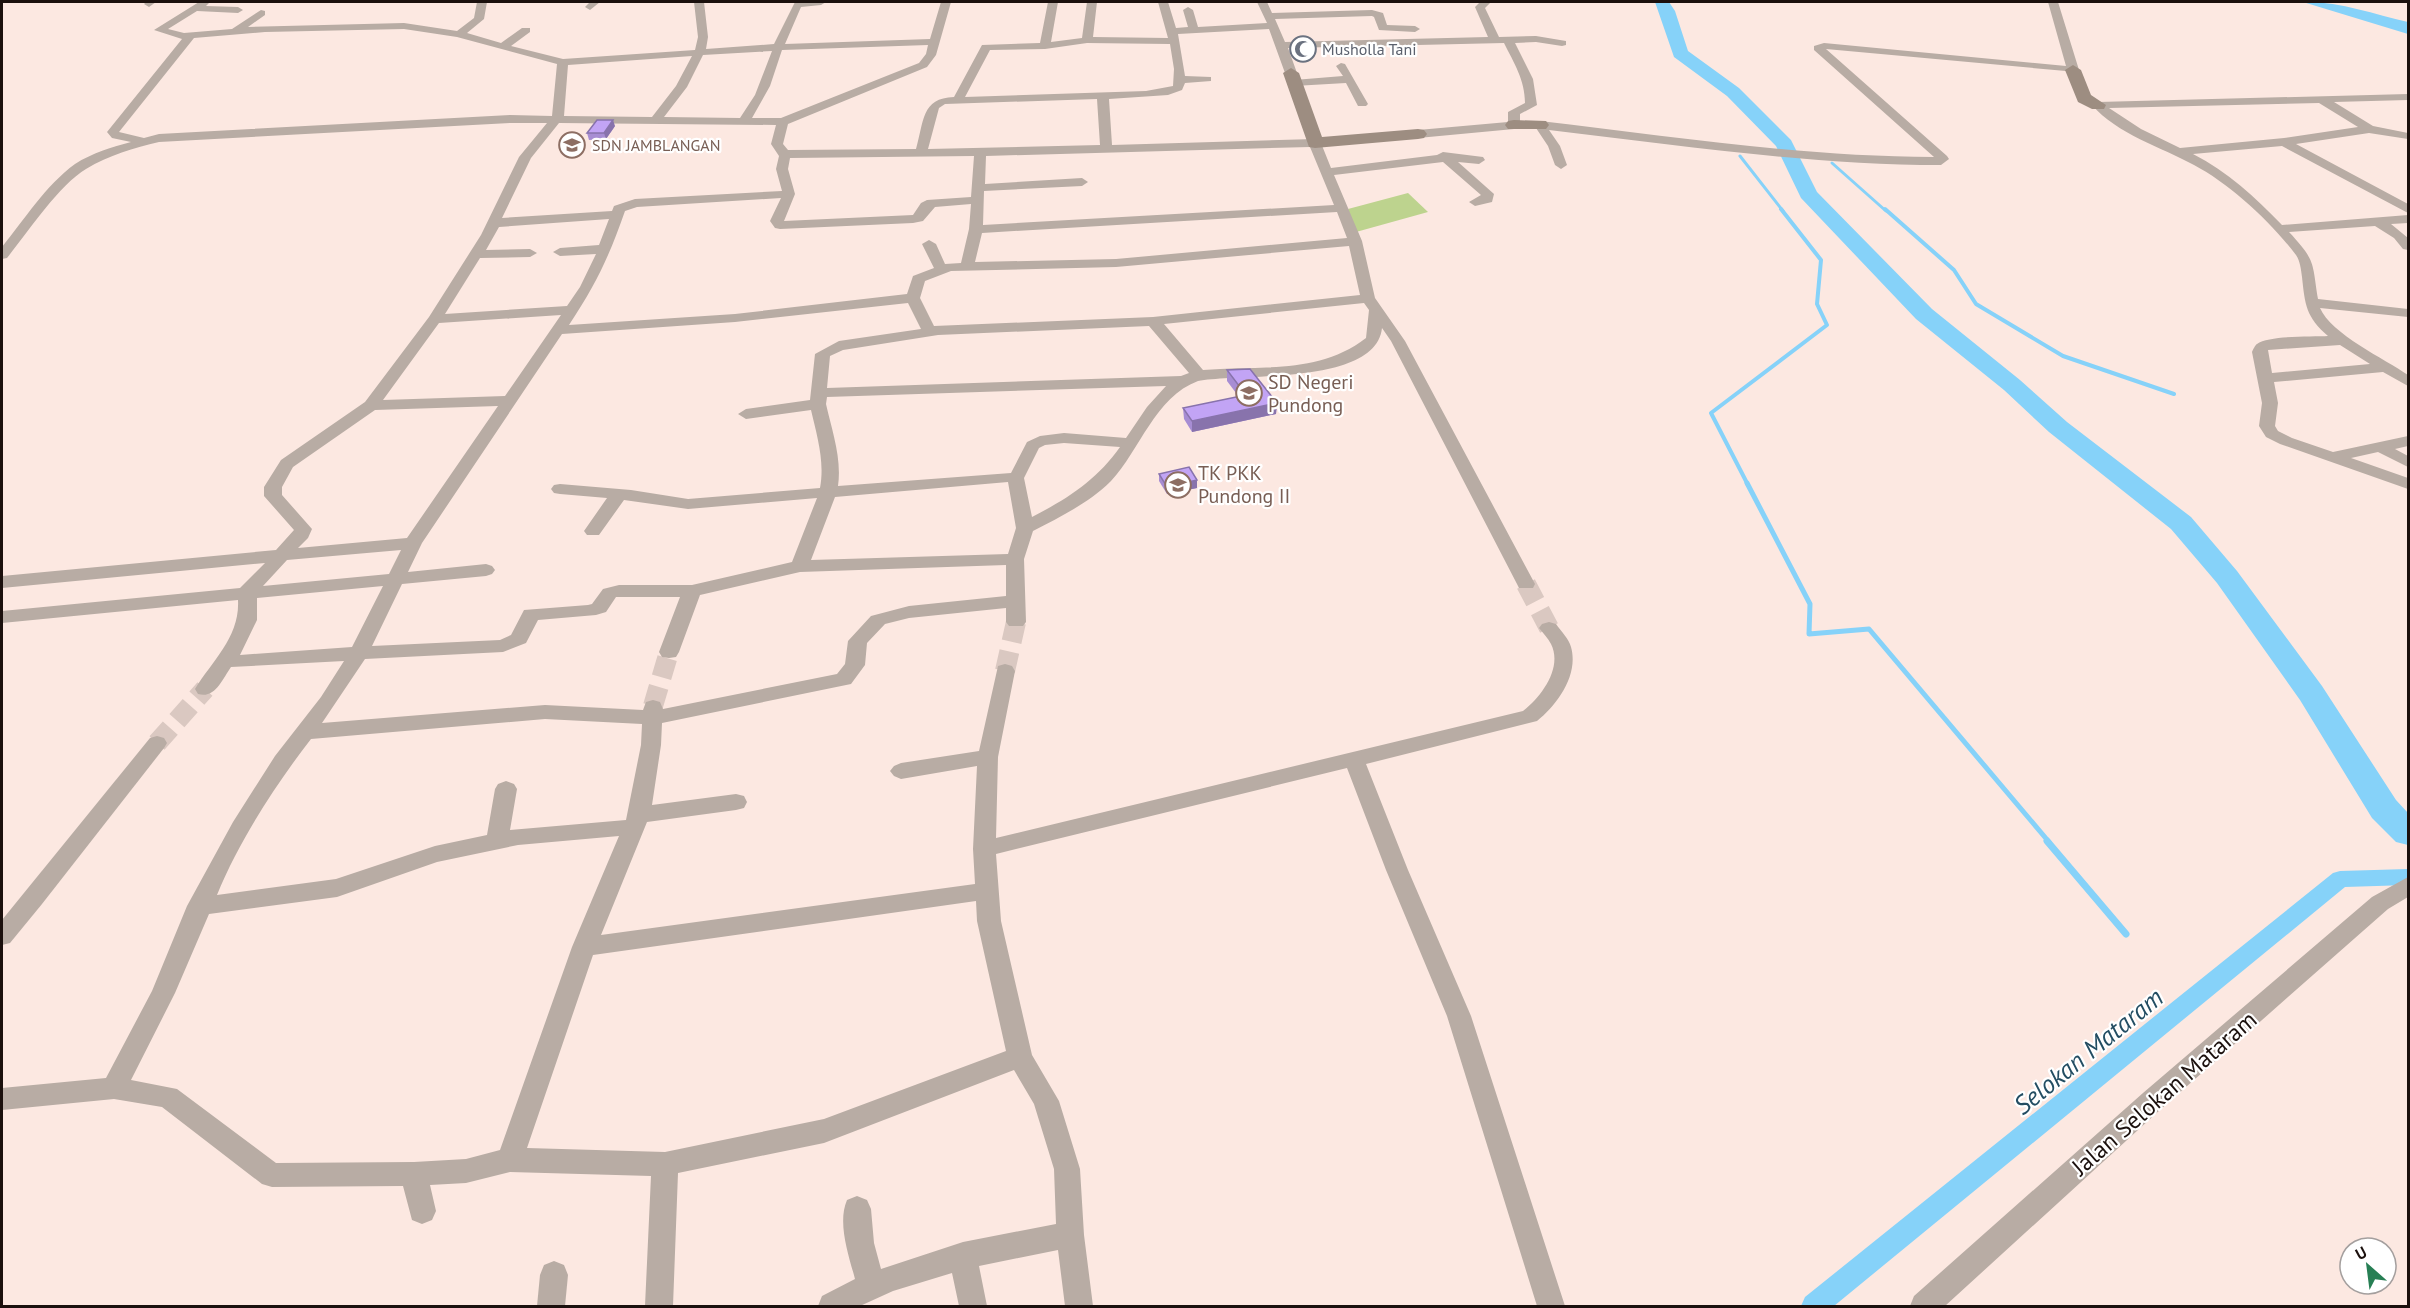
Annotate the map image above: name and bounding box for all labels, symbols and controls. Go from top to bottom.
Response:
mosque icon: Musholla Tani [1288,34,1318,64]
place label: Musholla Tani [1322,39,1417,59]
school or university icon: SDN JAMBLANGAN [557,130,587,160]
place label: SDN JAMBLANGAN [592,135,720,155]
place label: SD Negeri Pundong [1268,369,1354,418]
school or university icon: SD Negeri Pundong [1234,378,1264,408]
place label: TK PKK Pundong II [1198,460,1290,509]
school or university icon: TK PKK Pundong II [1163,470,1193,500]
water label: Selokan Mataram [2006,980,2170,1122]
street label: Jalan Selokan Mataram [2064,1004,2263,1183]
north arrow [2338,1236,2398,1296]
text: U [2352,1242,2370,1264]

